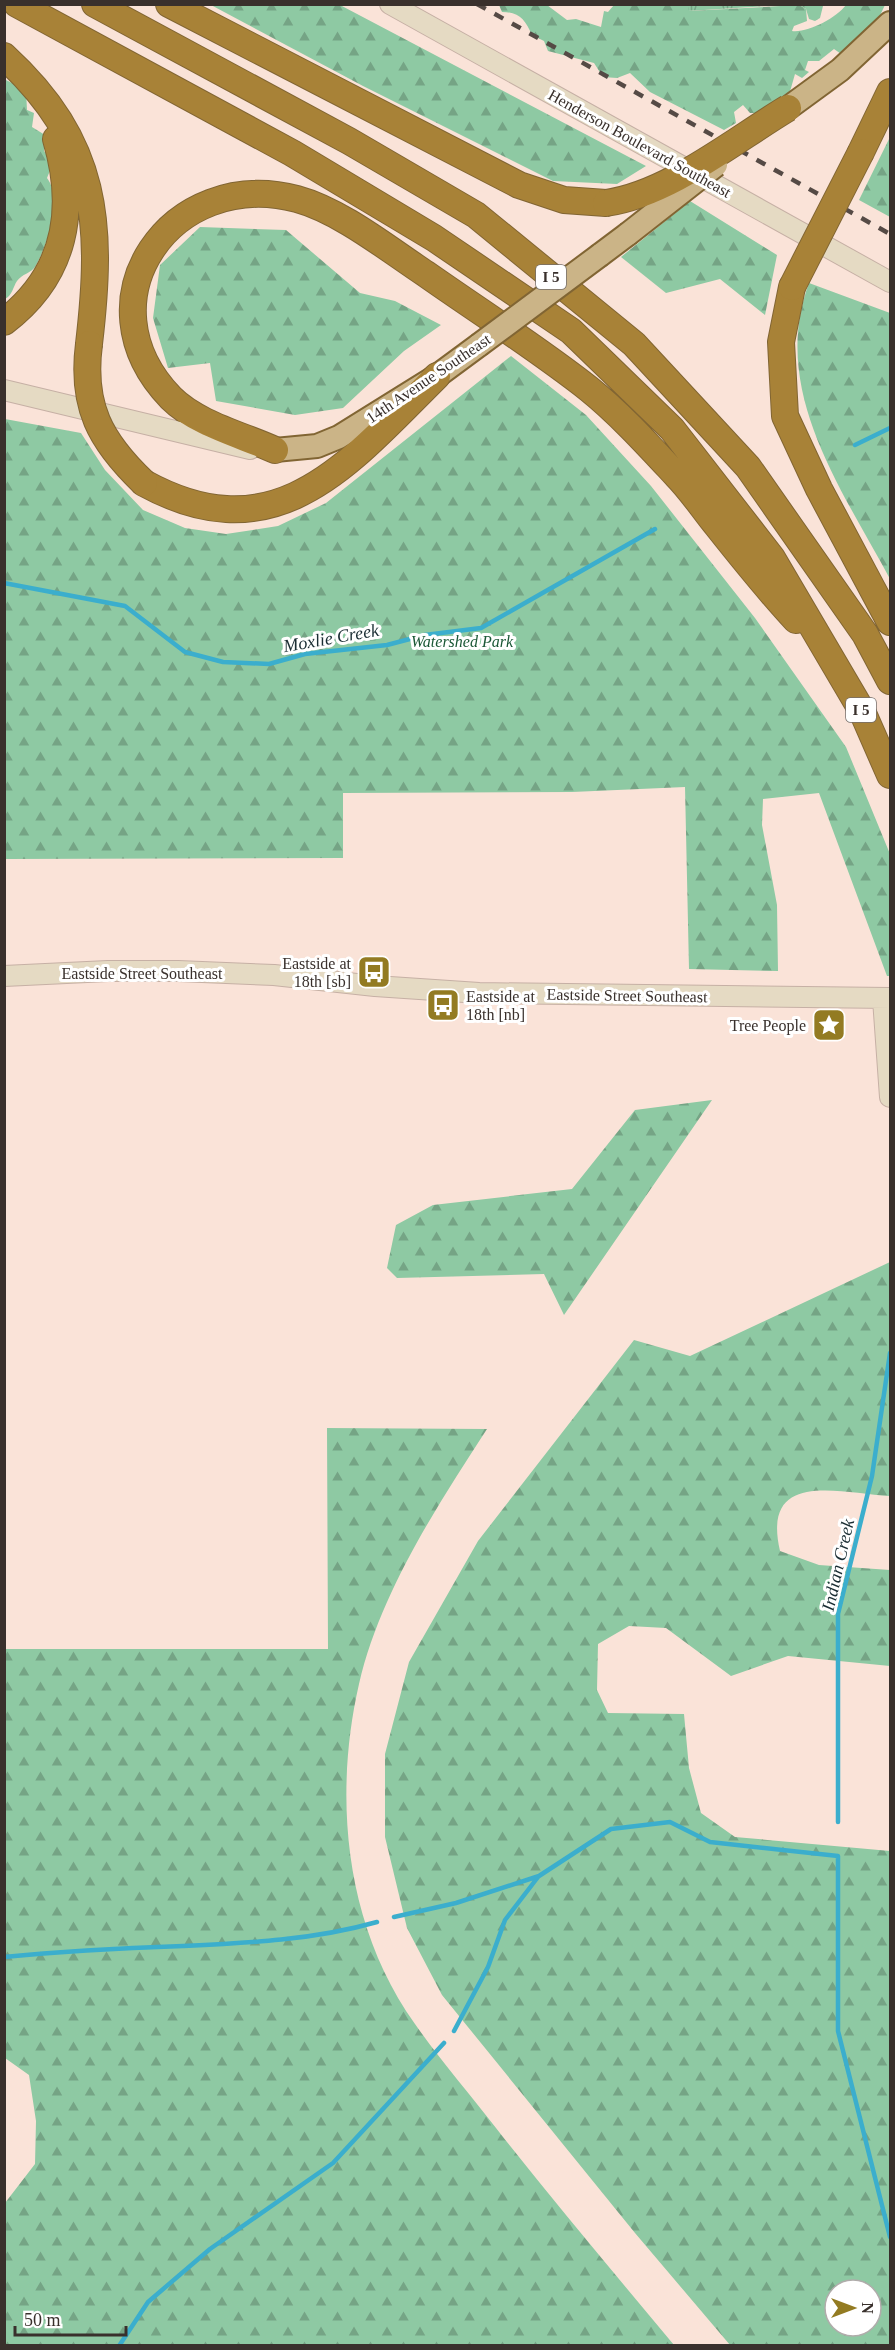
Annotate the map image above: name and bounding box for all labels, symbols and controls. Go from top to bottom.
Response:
street label: Henderson Boulevard Southeast [545,86,735,201]
road number: I 5 [536,265,566,289]
street label: 14th Avenue Southeast [363,330,494,426]
water label: Moxlie Creek [281,620,381,656]
park label: Watershed Park [411,633,514,650]
road number: I 5 [846,698,876,722]
bus stop icon: Eastside at 18th [sb] [356,954,392,990]
place label: Eastside at 18th [sb] [282,955,352,990]
street label: Eastside Street Southeast [62,965,223,982]
street label: Eastside Street Southeast [546,986,708,1005]
bus stop icon: Eastside at 18th [nb] [425,987,461,1023]
place label: Eastside at 18th [nb] [466,988,535,1023]
place icon: Tree People [811,1007,847,1043]
place label: Tree People [730,1017,806,1035]
water label: Indian Creek [817,1516,859,1614]
north arrow [823,2278,883,2338]
scale bar [15,2299,126,2337]
text: N [859,2302,876,2314]
text: 50 m [24,2310,61,2330]

